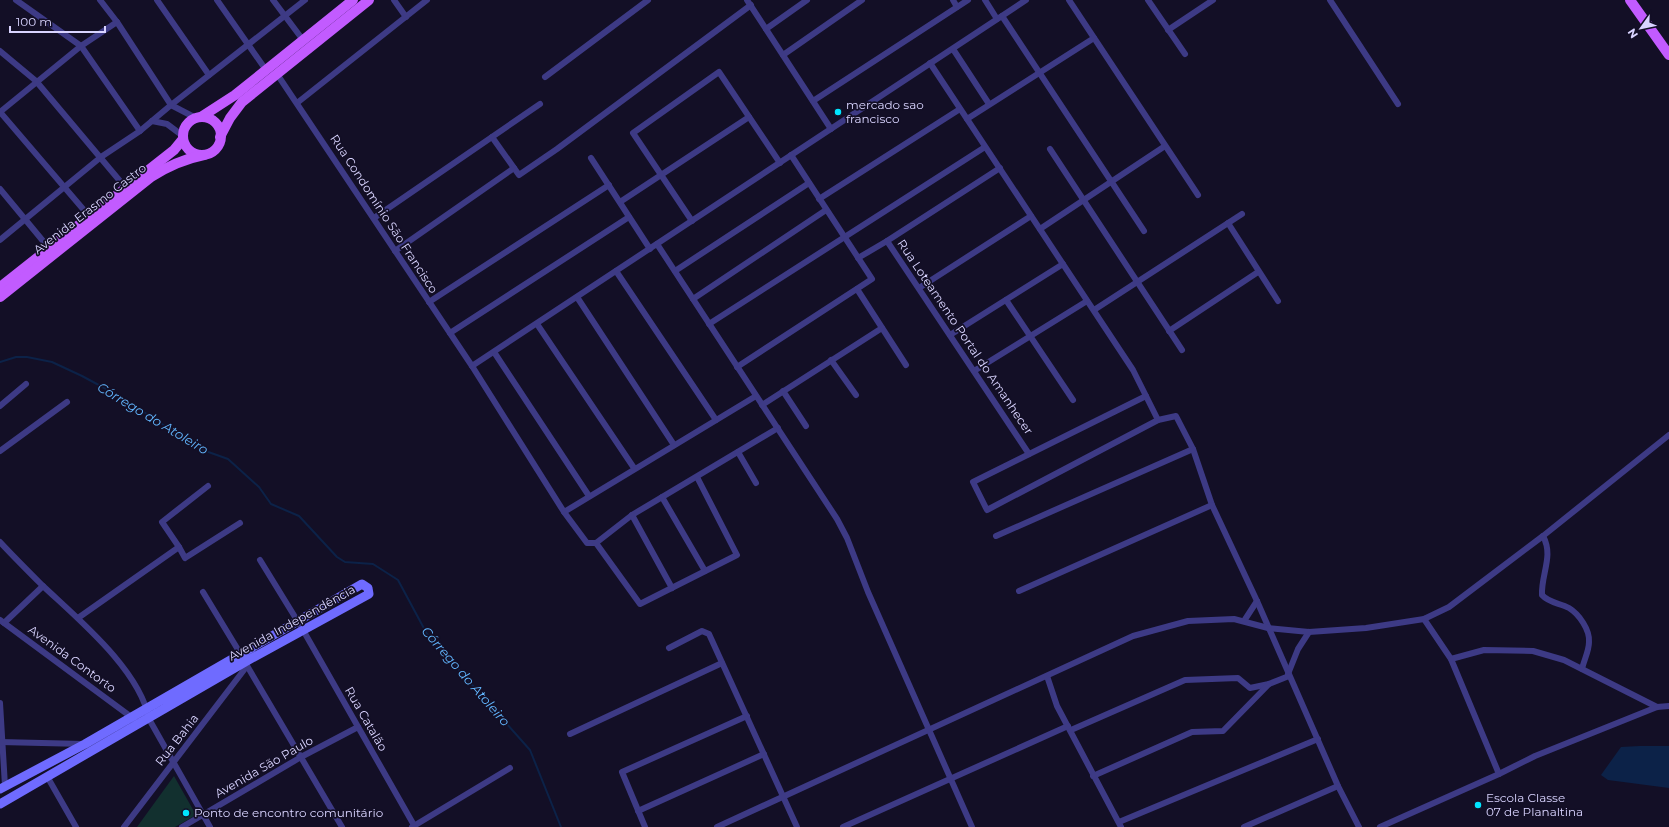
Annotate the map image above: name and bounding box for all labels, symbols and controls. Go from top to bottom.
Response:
scale bar [10,8,105,34]
north arrow [1621,8,1661,48]
text: 100 m [16,14,52,29]
text: N [1624,26,1641,41]
place label: mercado sao francisco [846,97,924,126]
marker: mercado sao francisco [833,107,843,117]
street label: Rua Condomínio São Francisco [327,131,442,296]
street label: Avenida Erasmo Castro [30,160,149,257]
street label: Rua Loteamento Portal do Amanhecer [894,236,1037,437]
water label: Córrego do Atoleiro [95,379,211,457]
street label: Avenida Independência [226,581,358,664]
street label: Avenida Contorto [26,622,119,695]
water label: Córrego do Atoleiro [418,623,514,729]
street label: Rua Catalão [342,684,391,754]
street label: Rua Bahia [152,711,201,769]
street label: Avenida São Paulo [212,732,316,801]
place label: Escola Classe 07 de Planaltina [1486,790,1583,819]
marker: Escola Classe 07 de Planaltina [1473,800,1483,810]
place label: Ponto de encontro comunitário [194,805,383,820]
marker: Ponto de encontro comunitário [181,808,191,818]

